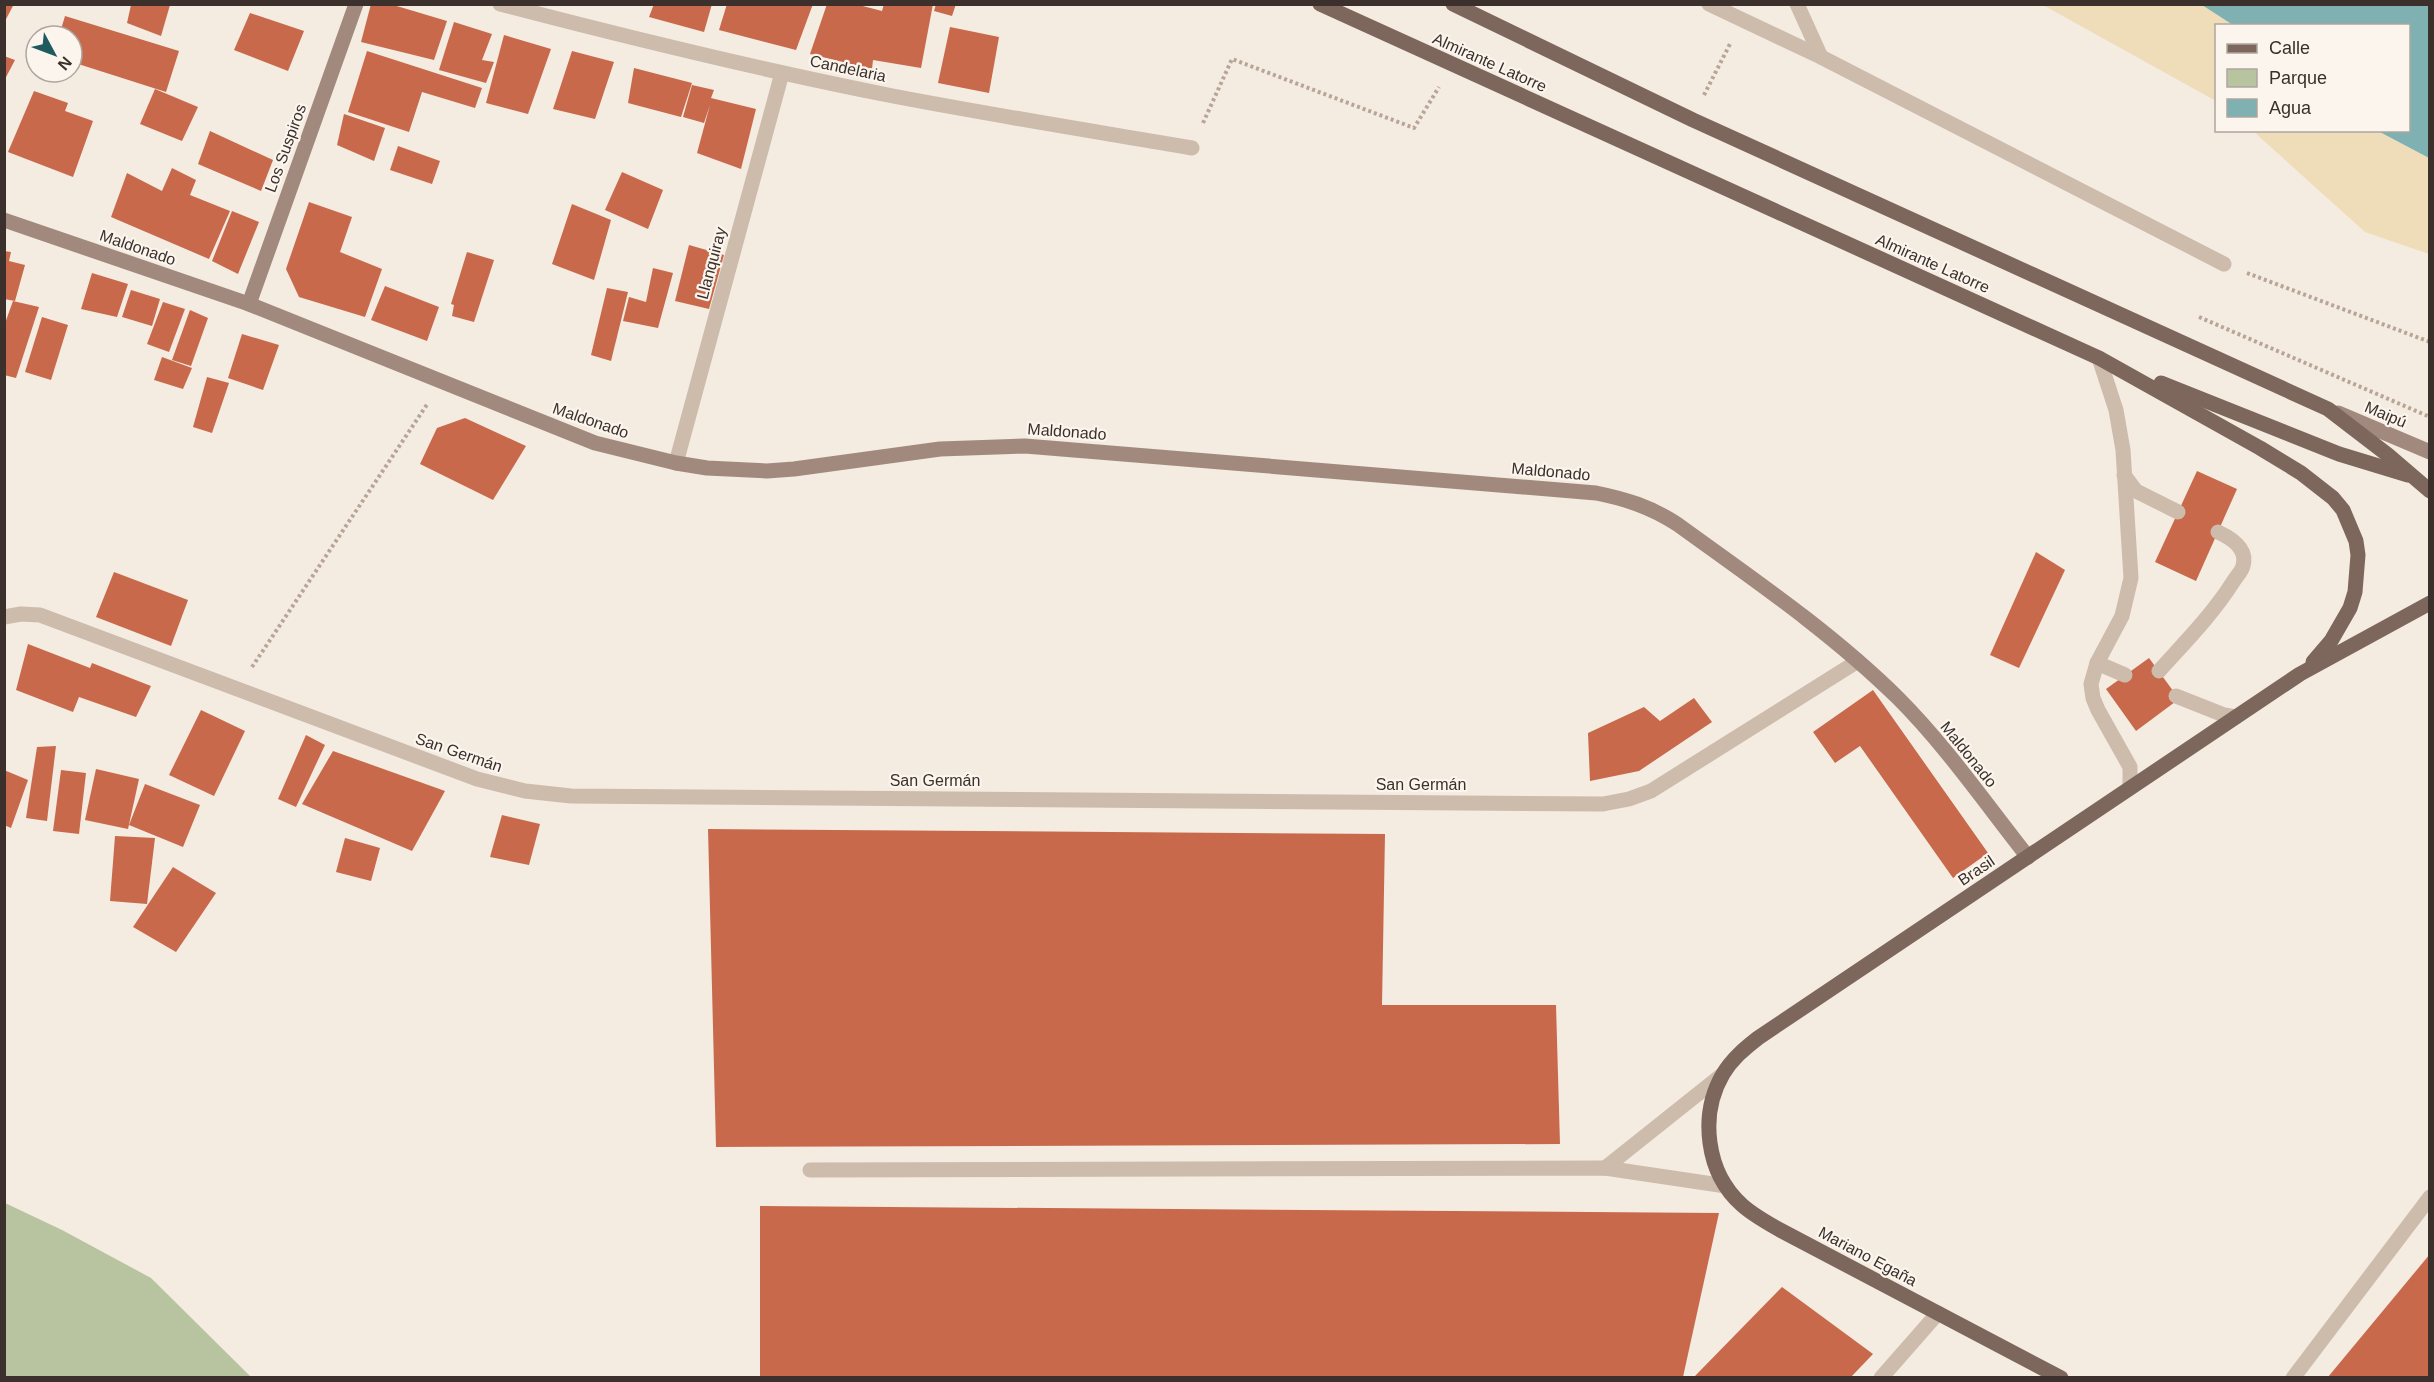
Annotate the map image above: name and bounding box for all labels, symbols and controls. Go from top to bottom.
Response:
north arrow [24,24,84,84]
legend [2215,24,2410,132]
street label: Almirante Latorre [1430,30,1549,95]
text: Calle [2269,38,2310,58]
street label: Candelaria [808,52,888,85]
text: N [55,54,75,73]
text: Parque [2269,68,2327,88]
text: Agua [2269,98,2312,118]
street label: Los Suspiros [262,102,309,195]
street label: Llanquiray [694,225,729,301]
street label: Maldonado [98,227,178,268]
street label: Almirante Latorre [1873,231,1992,296]
street label: Maipú [2362,398,2409,431]
street label: Maldonado [551,400,631,441]
street label: Maldonado [1027,420,1107,443]
street label: Maldonado [1511,460,1591,483]
street label: Maldonado [1937,718,2000,791]
street label: San Germán [413,730,504,775]
street label: San Germán [890,772,980,789]
street label: San Germán [1376,776,1466,793]
street label: Brasil [1955,852,1998,889]
street label: Mariano Egaña [1816,1223,1920,1289]

